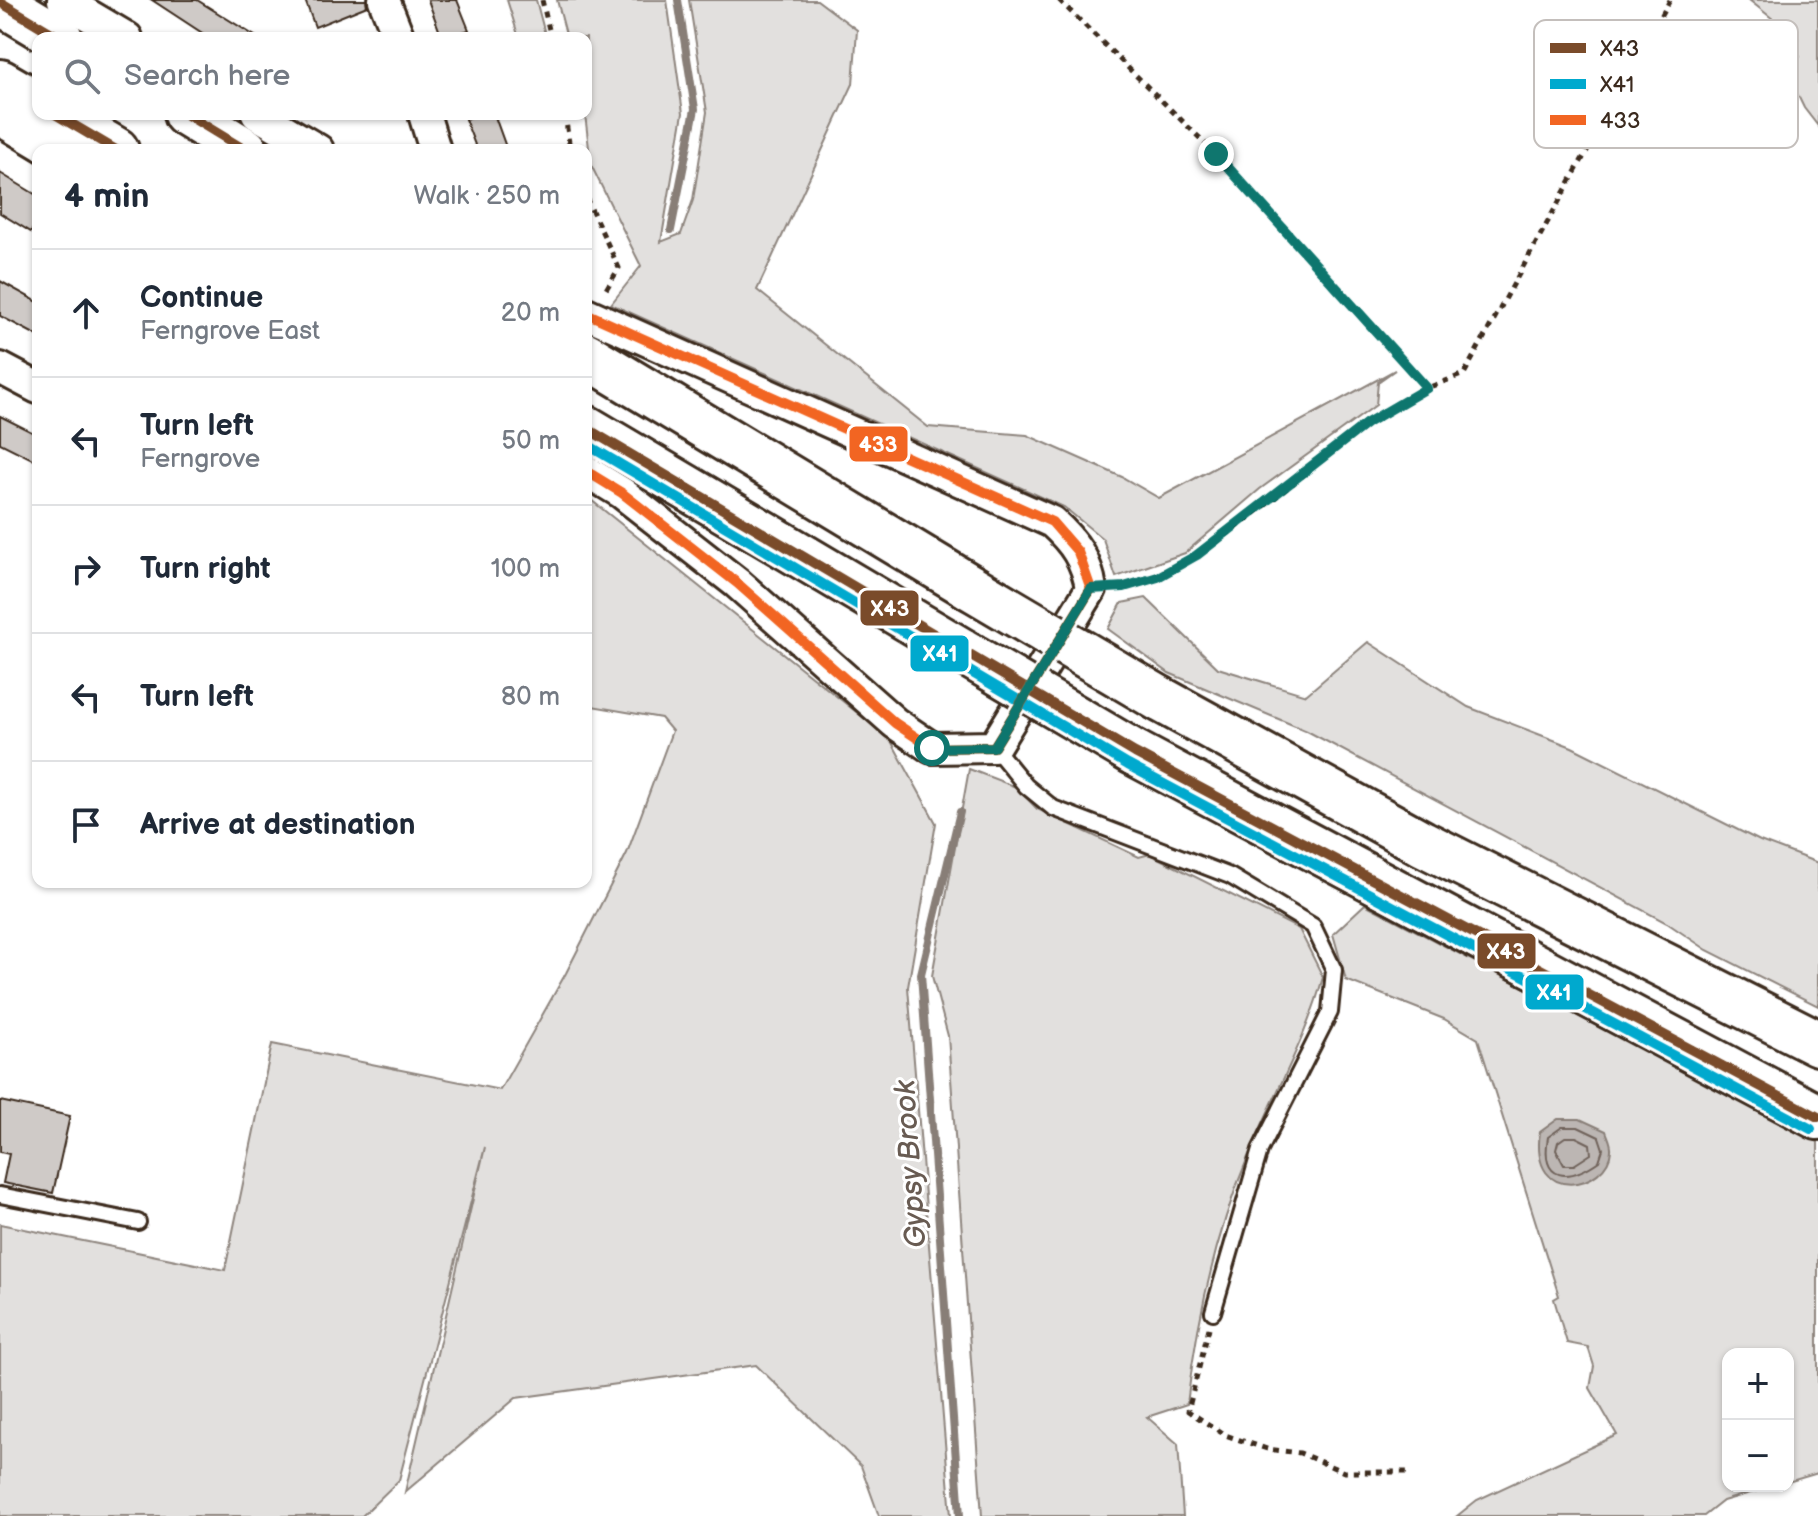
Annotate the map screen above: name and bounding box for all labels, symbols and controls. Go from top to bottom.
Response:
legend [1534,20,1798,148]
search box [32,32,592,120]
text: X43 [1599,36,1639,63]
icon: search [60,54,104,98]
text: Search here [124,58,290,94]
text: X41 [1599,72,1634,99]
text: 433 [1600,108,1640,135]
route end [1198,136,1234,172]
text: 4 min [64,176,150,217]
text: Walk · 250 m [414,181,560,212]
text: Continue [140,280,263,316]
icon: ahead [64,291,108,335]
text: 20 m [501,298,560,329]
text: Ferngrove East [140,316,320,347]
text: Turn left [140,408,254,444]
icon: left [64,419,108,463]
line badge: 433 [848,425,909,463]
text: 50 m [501,426,560,457]
text: 433 [859,432,897,459]
text: Ferngrove [140,444,260,475]
icon: right [64,547,108,591]
text: Turn right [140,551,271,587]
text: 100 m [491,554,560,585]
line badge: X43 [859,589,920,627]
text: X43 [871,596,910,623]
line badge: X41 [909,634,970,673]
text: X41 [923,641,957,668]
icon: left [64,675,108,719]
text: Turn left [140,679,254,715]
text: 80 m [501,682,560,713]
route start [914,730,950,766]
icon: arrive [64,803,108,847]
text: Arrive at destination [140,807,416,843]
line badge: X43 [1476,932,1537,970]
text: X43 [1487,939,1526,966]
line badge: X41 [1524,973,1585,1011]
text: X41 [1537,980,1571,1007]
water label: Gypsy Brook [887,1078,935,1249]
map controls [1722,1348,1794,1492]
button: + [1722,1348,1794,1420]
button: − [1722,1420,1794,1492]

